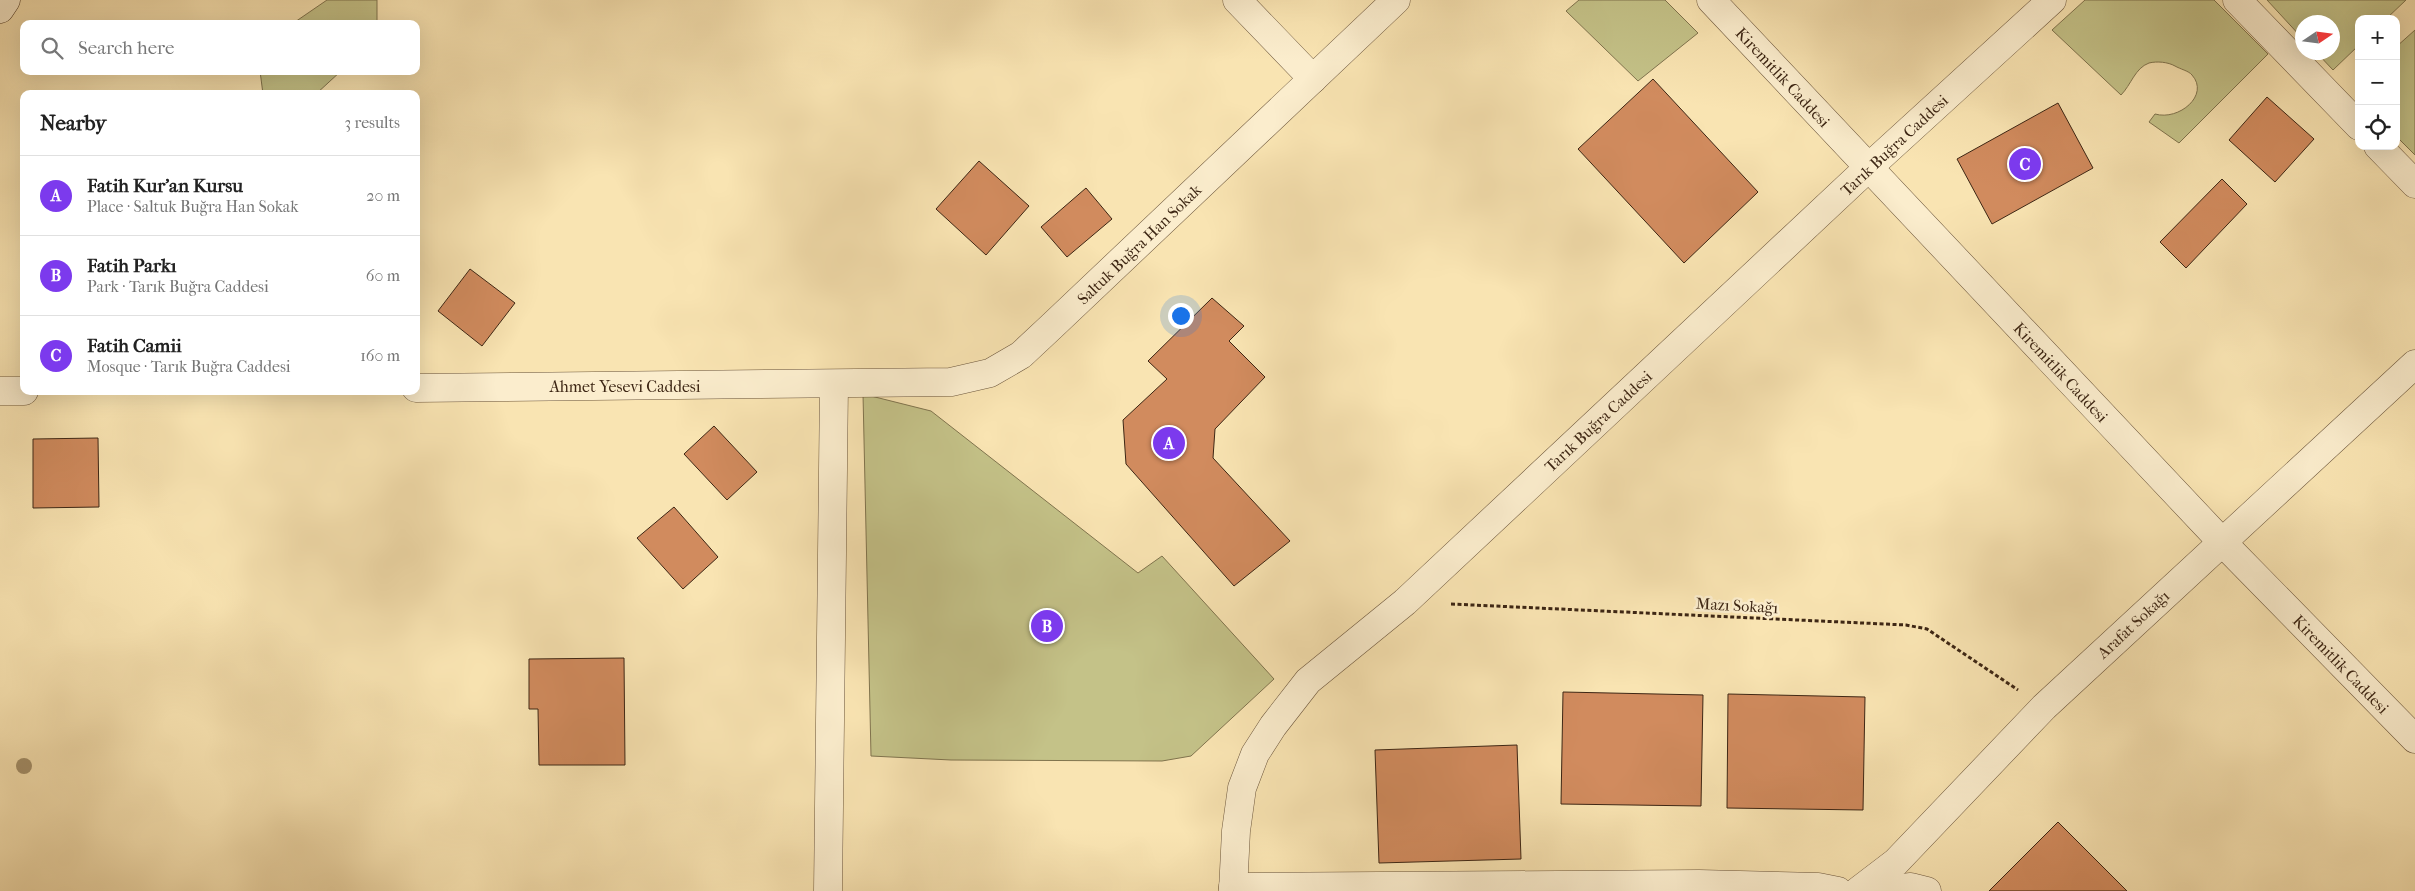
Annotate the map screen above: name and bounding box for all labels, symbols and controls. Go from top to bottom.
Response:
north arrow [2295,15,2340,60]
map controls [2355,15,2400,150]
button: + [2355,15,2400,60]
search box [20,20,420,75]
street label: Kiremitlik Caddesi [1731,23,1834,131]
icon: search [38,34,66,62]
text: Search here [78,37,174,59]
button: − [2355,60,2400,105]
street label: Tarık Buğra Caddesi [1837,91,1952,200]
button: locate [2355,105,2400,150]
text: Nearby [40,111,106,135]
text: 3 results [344,113,400,132]
pin: C [2009,145,2041,183]
text: Fatih Kur'an Kursu [87,175,243,197]
street label: Saltuk Buğra Han Sokak [1073,180,1206,308]
text: A [51,186,61,205]
text: 20 m [366,186,400,205]
text: Place · Saltuk Buğra Han Sokak [87,197,299,216]
text: Fatih Parkı [87,255,176,277]
text: B [51,266,61,285]
text: 60 m [366,266,400,285]
text: Park · Tarık Buğra Caddesi [87,277,269,296]
your location [1168,303,1194,329]
street label: Kiremitlik Caddesi [2009,318,2112,426]
text: Fatih Camii [87,335,182,357]
text: C [51,346,61,365]
text: 160 m [360,346,400,365]
text: Mosque · Tarık Buğra Caddesi [87,357,291,376]
street label: Tarık Buğra Caddesi [1541,367,1656,476]
street label: Ahmet Yesevi Caddesi [548,377,701,396]
pin: A [1153,424,1185,462]
street label: Arafat Sokağı [2093,586,2173,663]
street label: Mazı Sokağı [1695,594,1779,617]
pin: B [1031,607,1063,645]
street label: Kiremitlik Caddesi [2289,611,2393,718]

